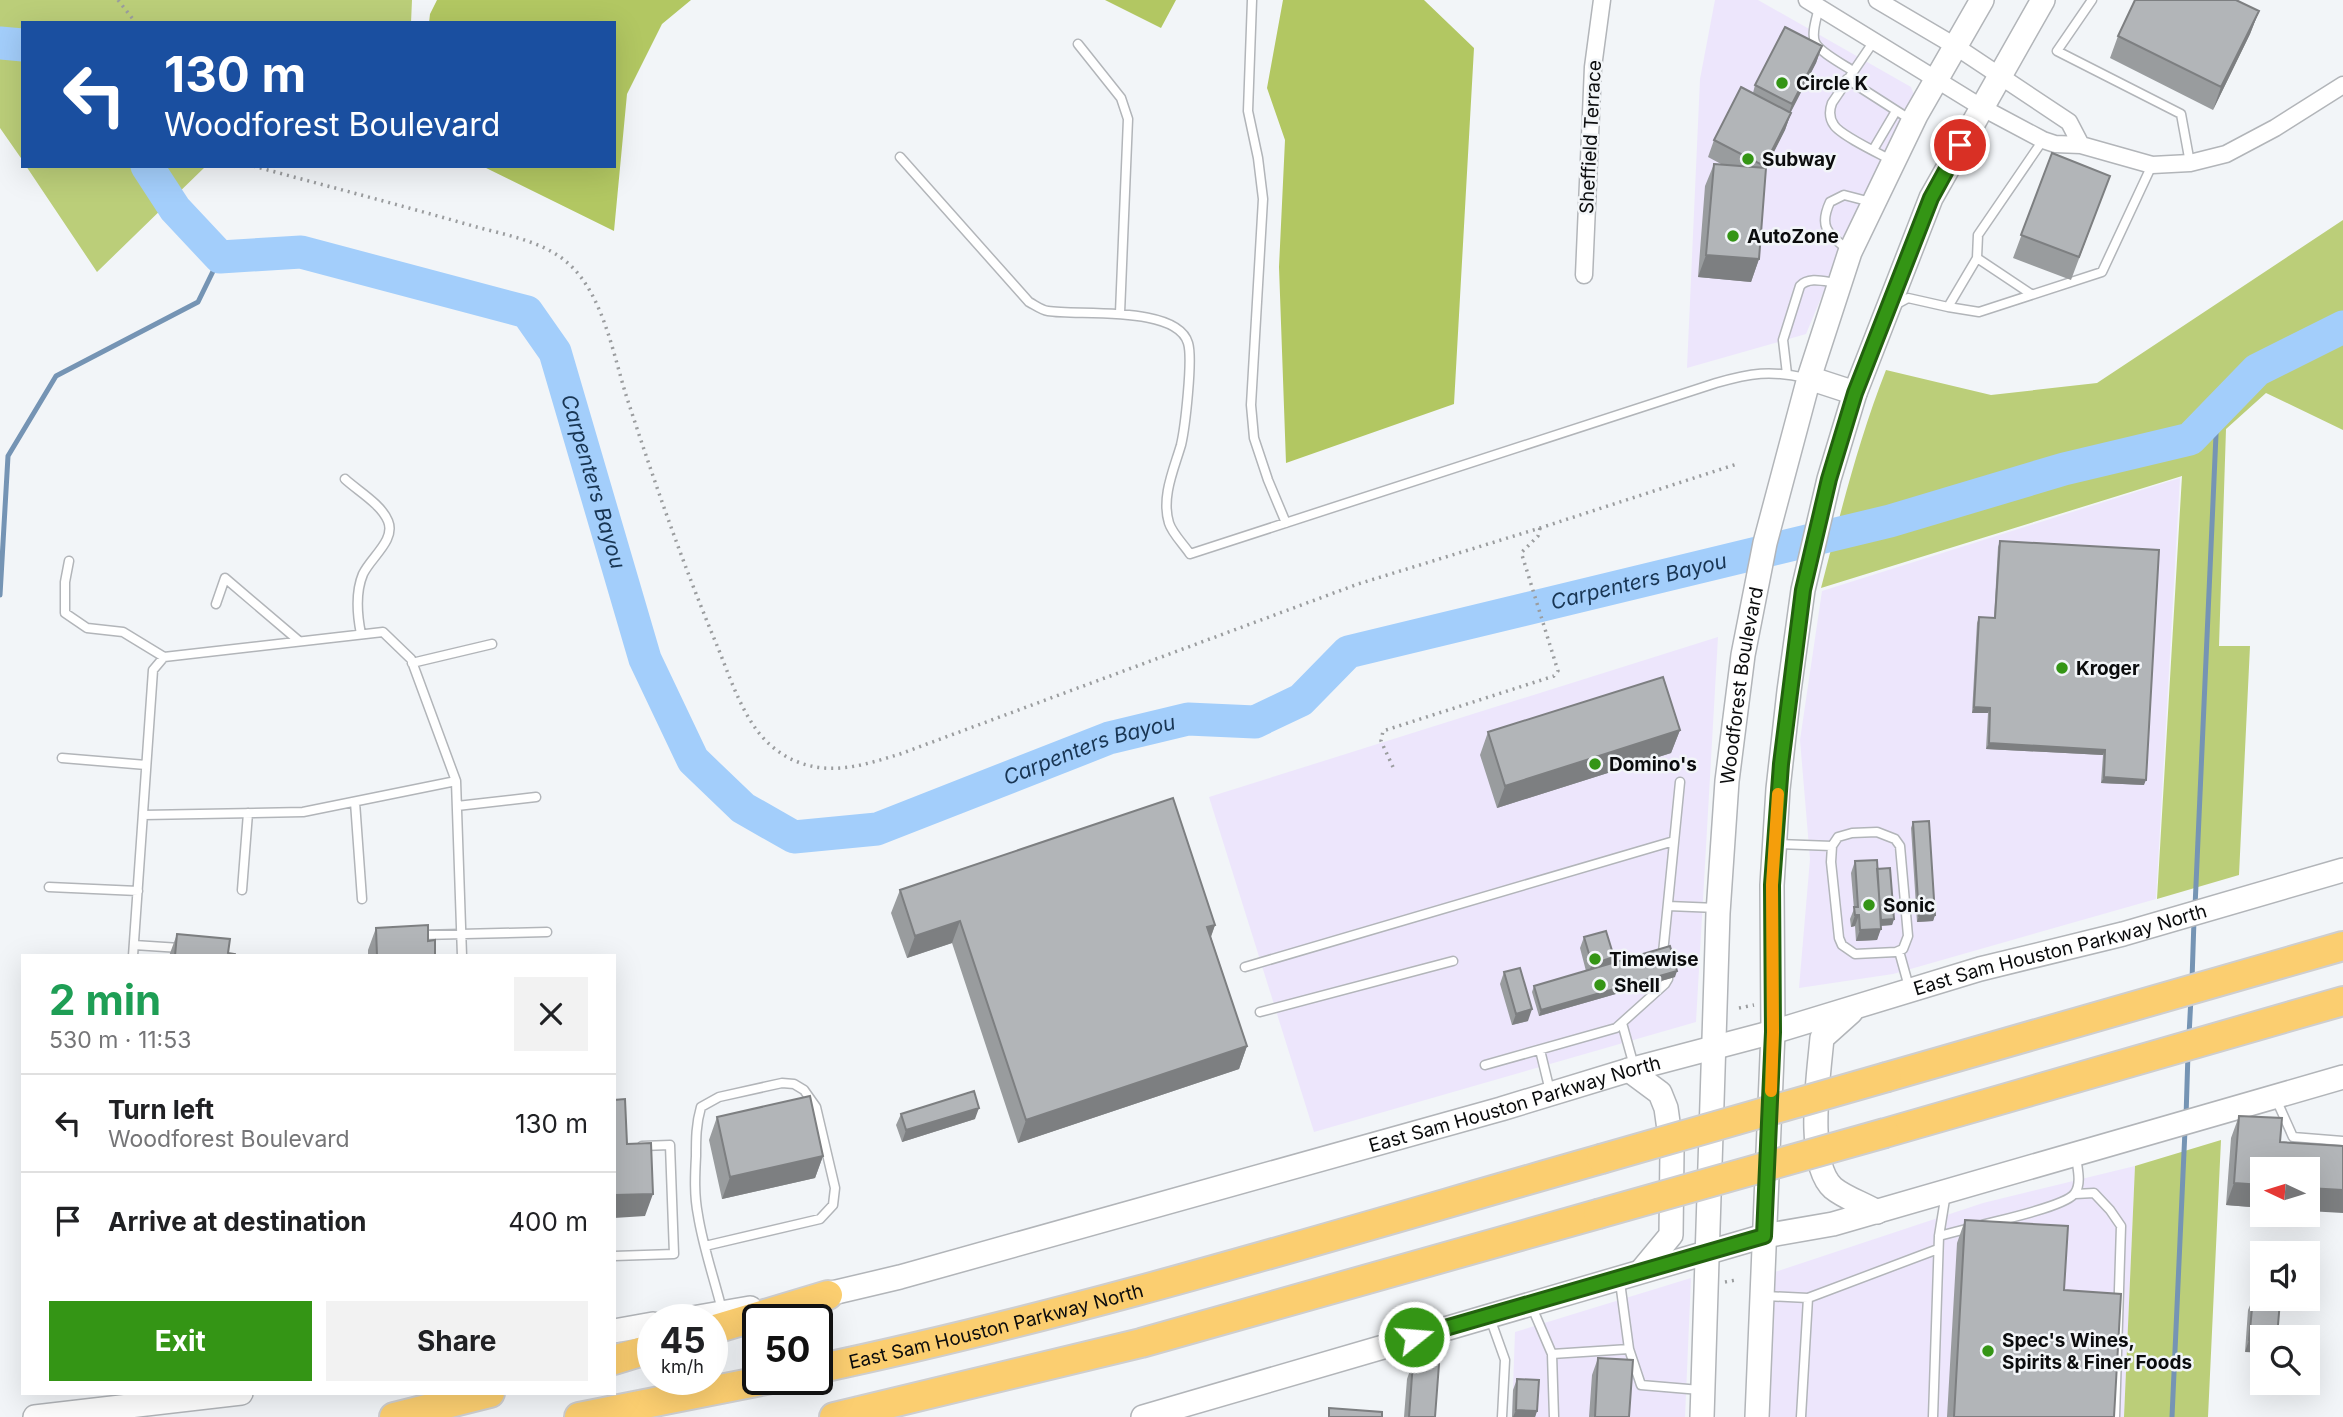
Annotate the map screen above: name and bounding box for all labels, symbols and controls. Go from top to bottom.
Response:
text: 130 m [164,45,306,104]
icon: left [49,49,140,140]
street label: Sheffield Terrace [1575,59,1606,215]
place label: Circle K [1796,72,1869,95]
marker: Circle K [1774,75,1790,91]
text: Woodforest Boulevard [164,105,500,144]
pin [1930,115,1990,175]
icon: arrive [1941,126,1979,164]
place label: Subway [1762,148,1837,171]
marker: Subway [1740,151,1756,167]
place label: AutoZone [1747,225,1839,248]
marker: AutoZone [1725,228,1741,244]
water label: Carpenters Bayou [556,391,631,572]
water label: Carpenters Bayou [1548,548,1729,615]
street label: Woodforest Boulevard [1716,585,1768,786]
place label: Kroger [2076,657,2140,680]
marker: Kroger [2054,660,2070,676]
water label: Carpenters Bayou [1000,709,1178,790]
place label: Domino's [1609,753,1697,776]
marker: Domino's [1587,756,1603,772]
place label: Sonic [1883,894,1935,917]
marker: Sonic [1861,897,1877,913]
street label: East Sam Houston Parkway North [1911,899,2209,1001]
place label: Timewise [1609,948,1699,971]
marker: Timewise [1587,951,1603,967]
text: 2 min [49,974,161,1025]
place label: Shell [1614,974,1660,997]
button: close [514,977,588,1051]
marker: Shell [1592,977,1608,993]
text: 530 m · 11:53 [49,1026,191,1054]
street label: East Sam Houston Parkway North [1366,1051,1663,1157]
text: Turn left [108,1094,214,1125]
icon: left [49,1104,87,1142]
text: 130 m [515,1108,588,1139]
text: Woodforest Boulevard [108,1125,350,1153]
north arrow [2250,1157,2320,1227]
map controls [2250,1157,2320,1395]
icon: arrive [49,1202,87,1240]
text: Arrive at destination [108,1206,367,1237]
text: 400 m [508,1206,588,1237]
button: sound [2250,1241,2320,1311]
street label: East Sam Houston Parkway North [847,1279,1146,1374]
position arrow [1377,1300,1451,1374]
button: Exit [49,1301,312,1381]
button: Share [326,1301,588,1381]
speed limit sign: 50 [742,1304,833,1395]
text: 45 [659,1319,706,1361]
button: search [2250,1325,2320,1395]
place label: Spec's Wines, Spirits & Finer Foods [2002,1329,2192,1374]
marker: Spec's Wines, Spirits & Finer Foods [1980,1343,1996,1359]
text: km/h [661,1356,704,1377]

